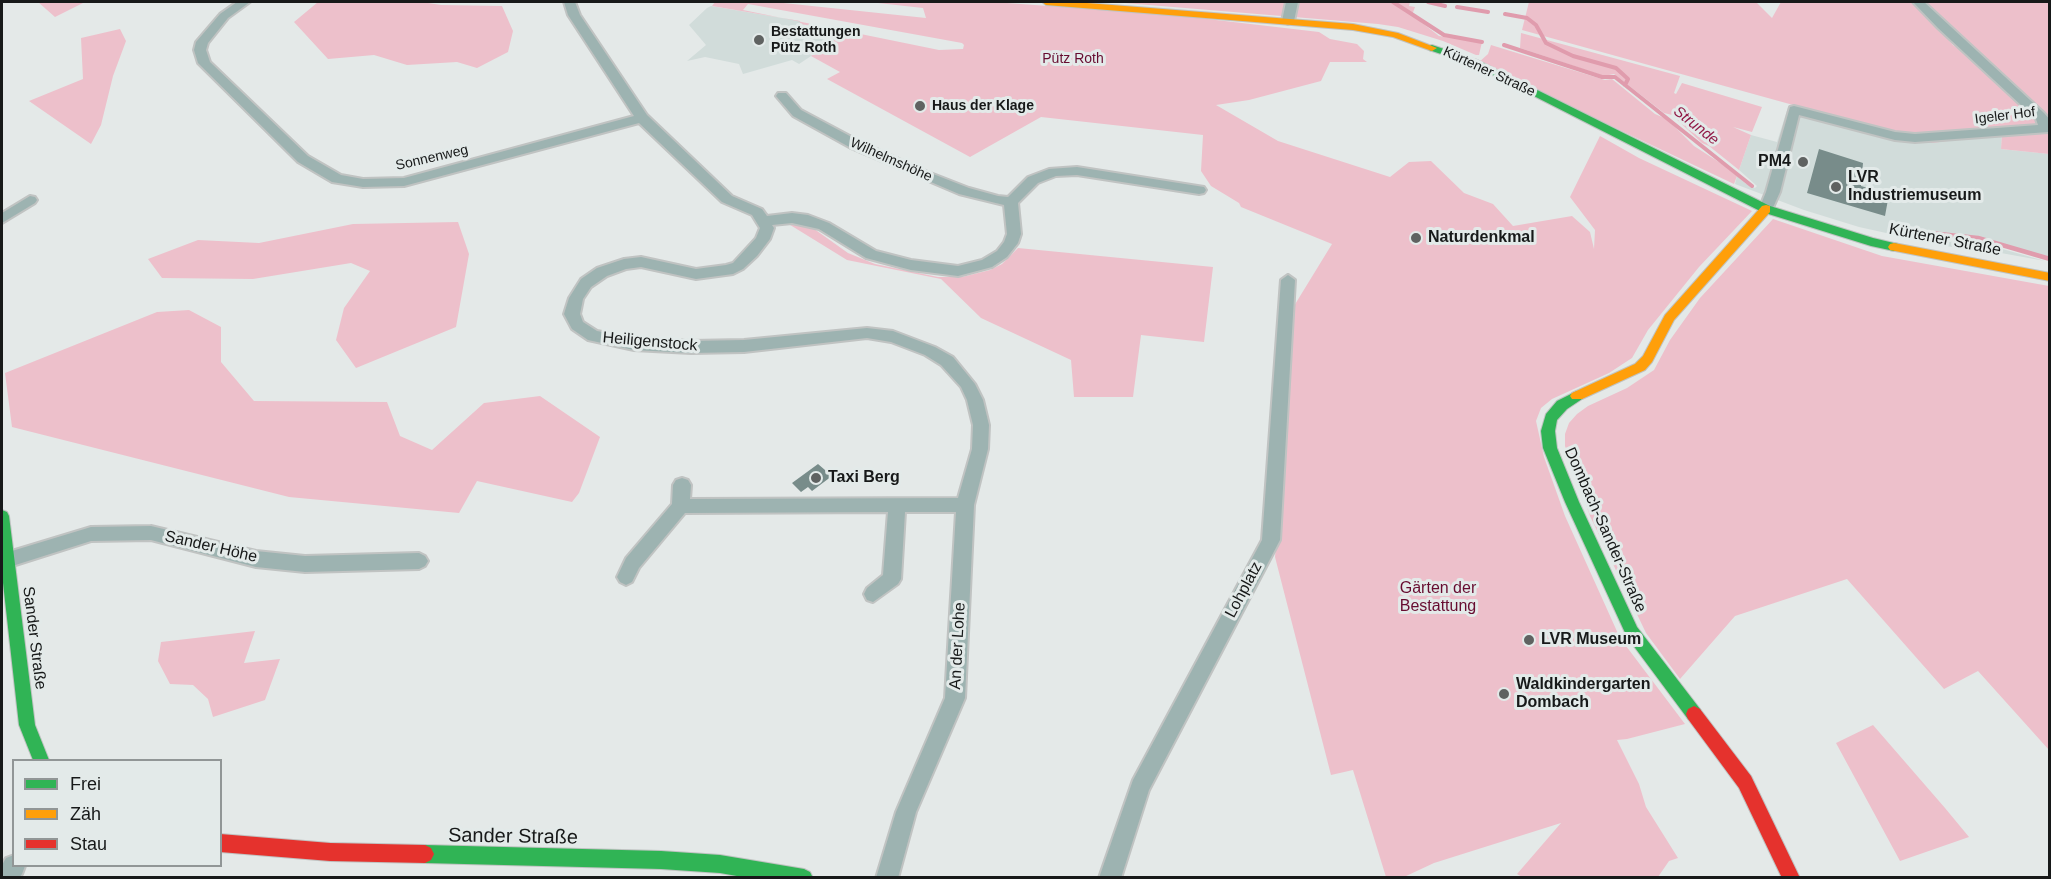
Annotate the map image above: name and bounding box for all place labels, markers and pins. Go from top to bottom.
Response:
place label: Bestattungen Pütz Roth [771,24,860,56]
marker: Bestattungen Pütz Roth [752,33,766,47]
place label: Haus der Klage [932,98,1034,114]
marker: Haus der Klage [913,99,927,113]
place label: PM4 [1758,152,1791,172]
marker: PM4 [1796,155,1810,169]
place label: LVR Industriemuseum [1848,168,1981,206]
marker: LVR Industriemuseum [1829,180,1843,194]
place label: Naturdenkmal [1428,228,1535,248]
marker: Naturdenkmal [1409,231,1423,245]
place label: Taxi Berg [828,468,900,488]
marker: Taxi Berg [809,471,823,485]
place label: LVR Museum [1541,630,1641,650]
marker: LVR Museum [1522,633,1536,647]
place label: Waldkindergarten Dombach [1516,675,1651,713]
marker: Waldkindergarten Dombach [1497,687,1511,701]

